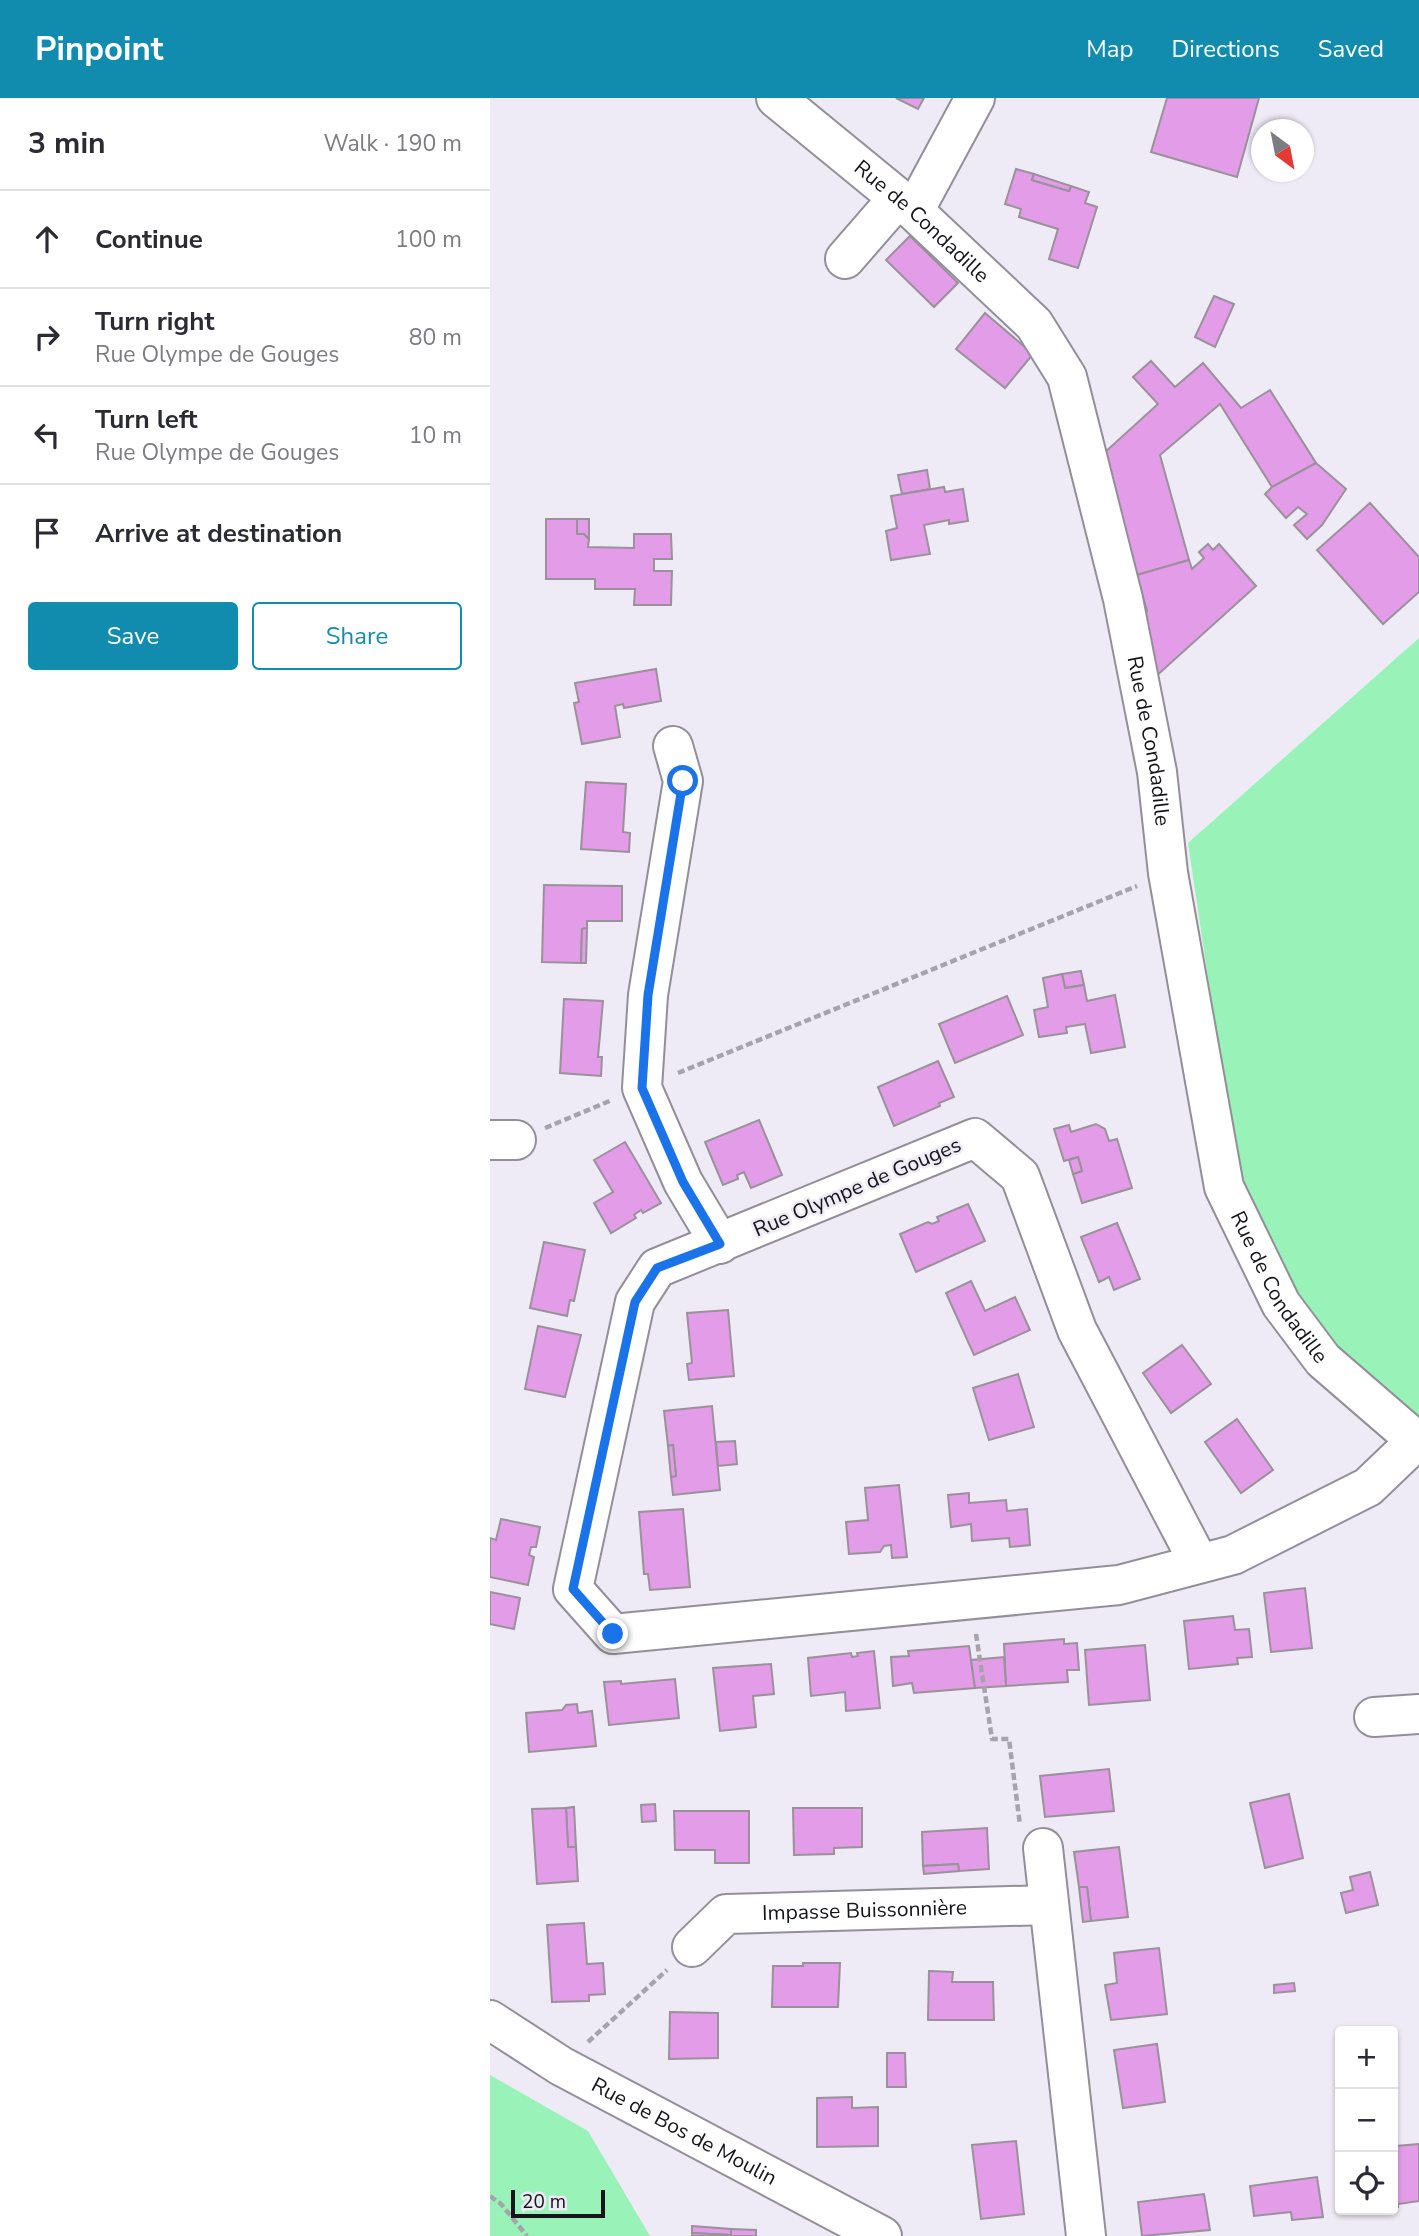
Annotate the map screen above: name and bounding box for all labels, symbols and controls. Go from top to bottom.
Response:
text: Pinpoint [35,27,163,72]
text: Map [1086,33,1133,65]
text: Directions [1171,33,1280,65]
text: Saved [1318,33,1384,65]
north arrow [1251,119,1314,182]
text: 3 min [28,123,106,164]
text: Walk · 190 m [323,128,462,159]
street label: Rue de Condadille [848,154,996,289]
icon: ahead [28,220,66,258]
text: Continue [95,222,203,257]
text: 100 m [395,224,462,255]
text: Turn right [95,304,214,339]
icon: right [28,318,66,356]
text: 80 m [409,322,462,353]
text: Rue Olympe de Gouges [95,339,339,370]
text: Turn left [95,402,198,437]
icon: left [28,416,66,454]
text: 10 m [409,420,462,451]
text: Rue Olympe de Gouges [95,437,339,468]
icon: arrive [28,514,66,552]
text: Arrive at destination [95,516,342,551]
button: Save [28,602,238,670]
button: Share [252,602,462,670]
street label: Rue de Condadille [1120,653,1177,827]
route start [667,765,698,796]
street label: Rue Olympe de Gouges [749,1131,965,1243]
street label: Rue de Condadille [1224,1206,1335,1369]
route end [597,1618,628,1649]
street label: Impasse Buissonnière [762,1893,967,1927]
map controls [1335,2026,1398,2215]
button: + [1335,2026,1398,2089]
street label: Rue de Bos de Moulin [587,2071,782,2192]
button: − [1335,2089,1398,2152]
button: locate [1335,2152,1398,2215]
scale bar [511,2187,606,2219]
text: 20 m [522,2189,566,2215]

